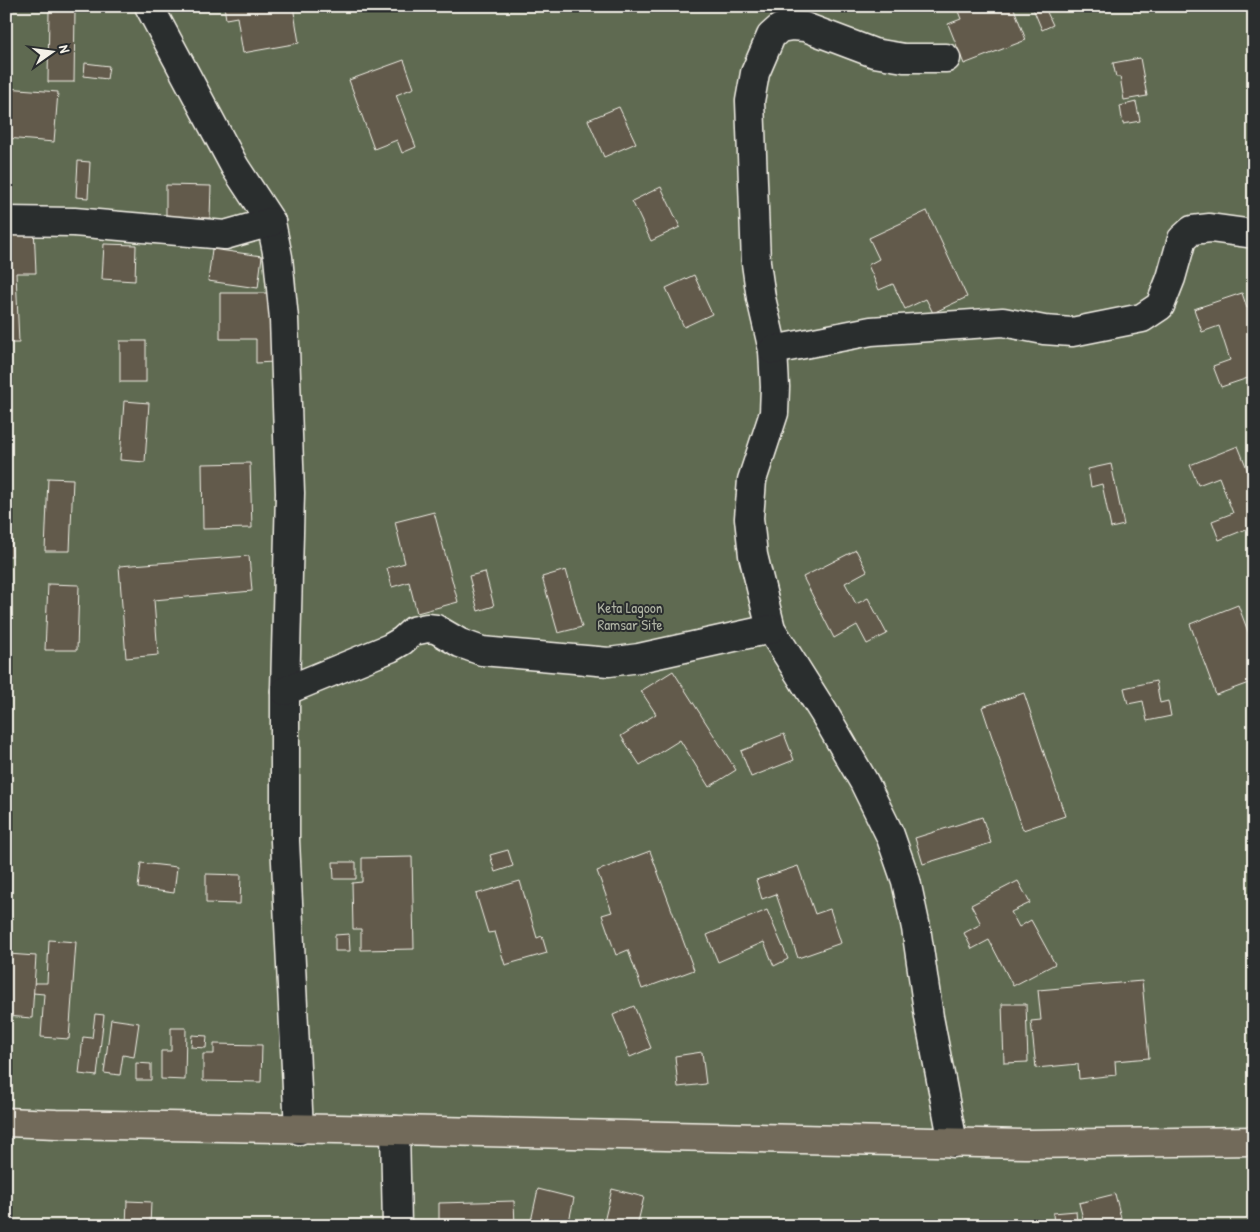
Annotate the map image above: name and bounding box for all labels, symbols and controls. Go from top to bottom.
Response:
north arrow [28,28,78,78]
text: N [55,43,75,55]
park label: Keta Lagoon Ramsar Site [597,597,663,635]

